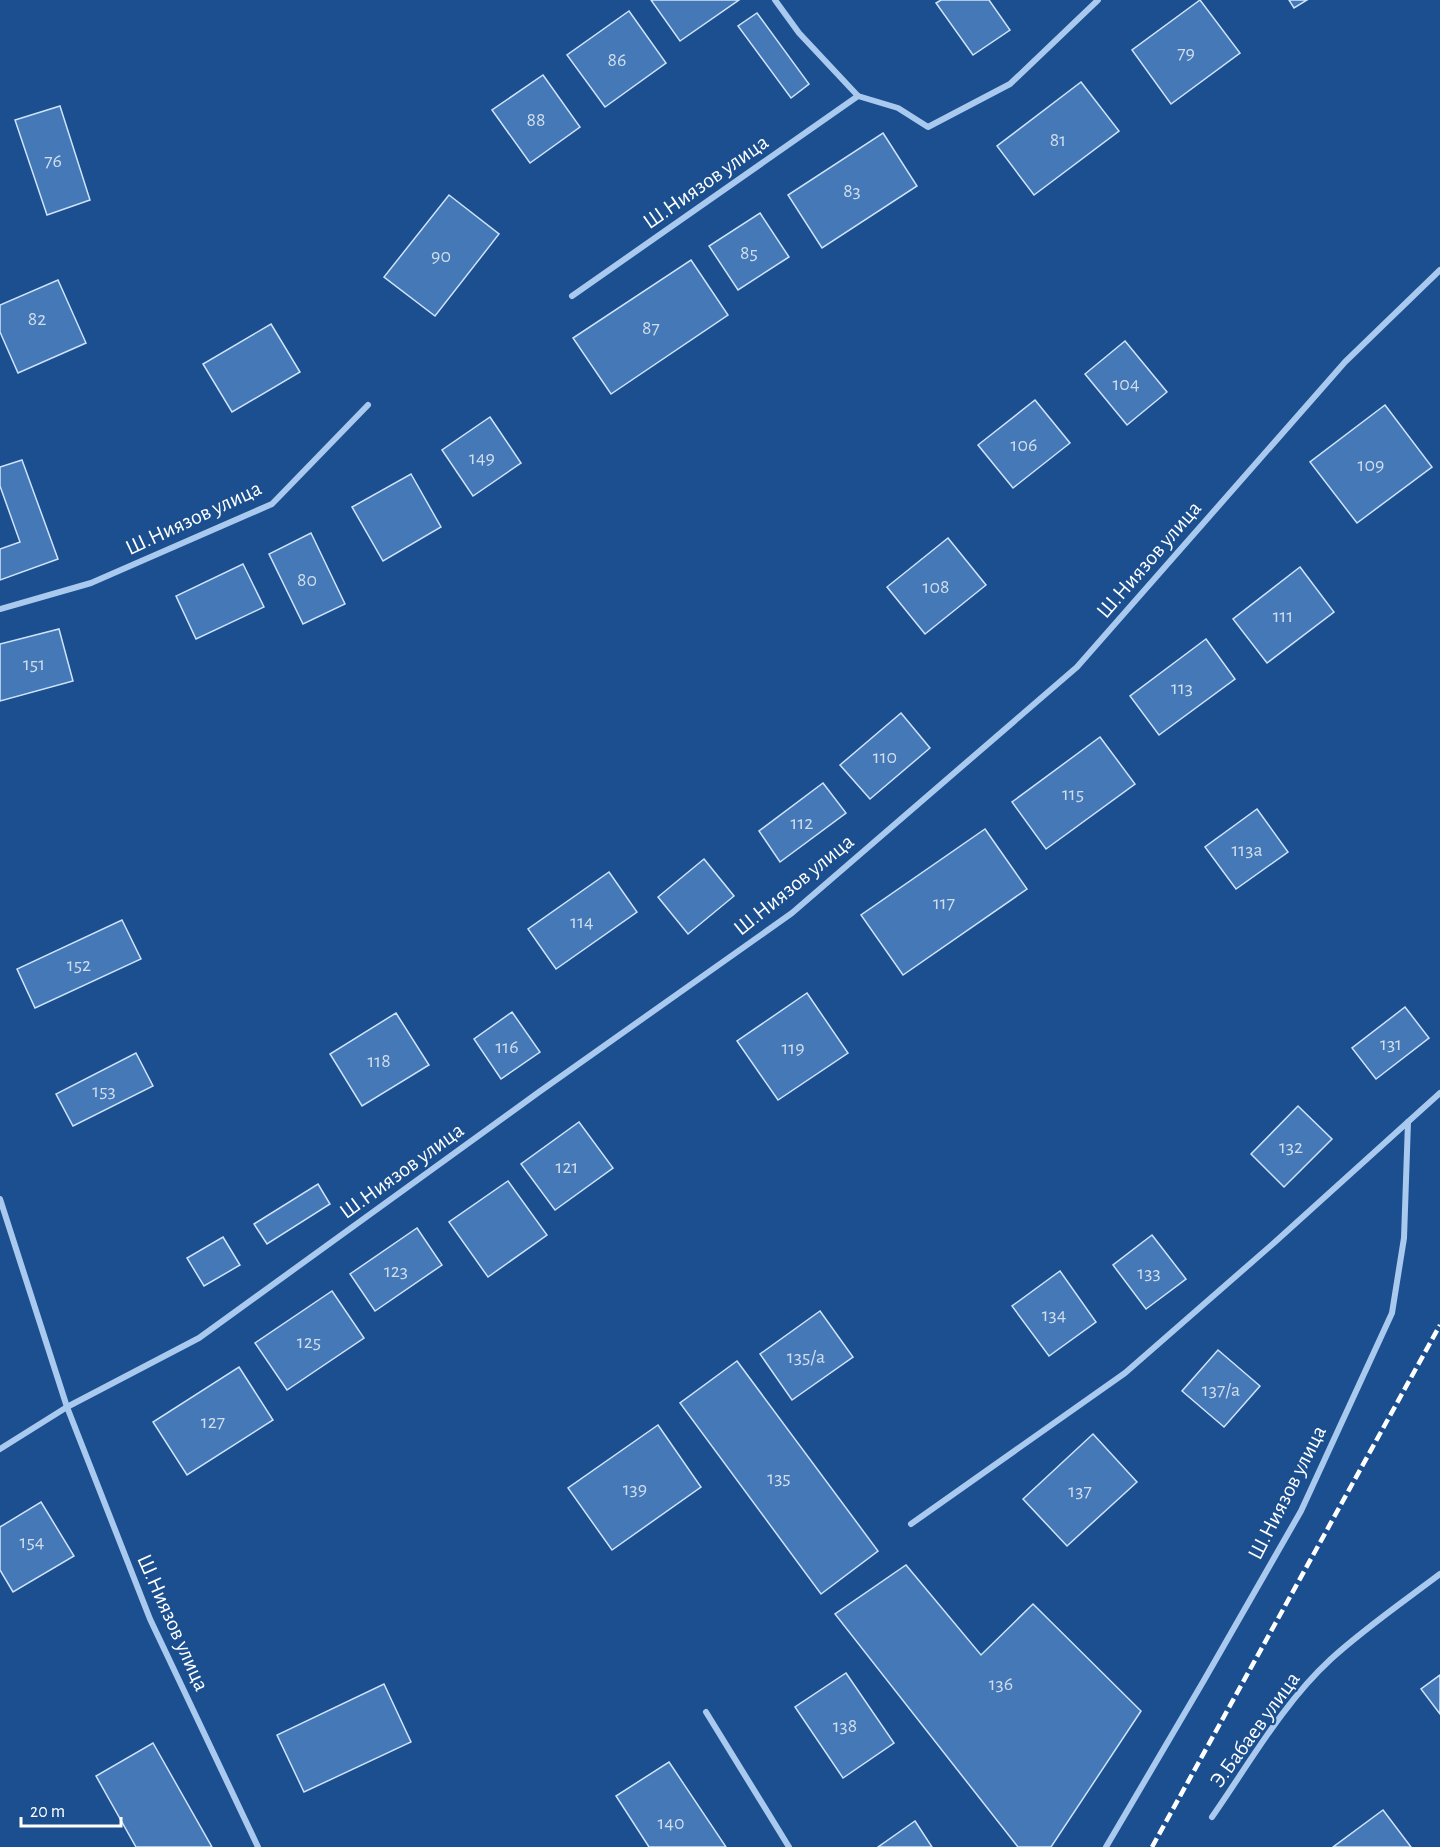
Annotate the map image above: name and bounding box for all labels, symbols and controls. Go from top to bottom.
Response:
house number: 79 [1177,43,1195,63]
house number: 86 [608,50,626,70]
house number: 88 [527,110,545,130]
house number: 81 [1050,130,1066,150]
street label: Ш.Ниязов улица [639,131,772,233]
house number: 76 [44,151,62,171]
house number: 83 [843,181,861,201]
house number: 85 [740,243,758,263]
house number: 90 [431,246,451,266]
house number: 82 [28,309,46,329]
house number: 87 [642,318,660,338]
house number: 104 [1112,374,1140,394]
house number: 106 [1011,435,1037,455]
house number: 149 [469,448,495,468]
house number: 109 [1358,455,1384,475]
street label: Ш.Ниязов улица [122,477,265,559]
street label: Ш.Ниязов улица [1092,497,1205,622]
house number: 80 [297,570,317,590]
house number: 108 [923,577,949,597]
house number: 111 [1273,606,1293,626]
house number: 151 [23,654,45,674]
house number: 113 [1171,678,1193,698]
house number: 110 [873,747,897,767]
house number: 115 [1062,784,1084,804]
house number: 112 [791,813,813,833]
street label: Ш.Ниязов улица [729,830,858,940]
house number: 113а [1231,840,1263,860]
house number: 117 [933,893,955,913]
house number: 114 [570,912,594,932]
house number: 152 [67,955,91,975]
house number: 131 [1380,1034,1402,1054]
house number: 116 [495,1037,519,1057]
house number: 119 [781,1038,805,1058]
house number: 118 [367,1051,391,1071]
house number: 153 [92,1081,116,1101]
street label: Ш.Ниязов улица [336,1119,468,1223]
house number: 132 [1279,1137,1303,1157]
house number: 121 [556,1157,578,1177]
house number: 123 [384,1261,408,1281]
house number: 133 [1137,1263,1161,1283]
house number: 134 [1042,1305,1066,1325]
house number: 125 [297,1332,321,1352]
house number: 135/а [787,1347,825,1367]
house number: 137/а [1202,1380,1240,1400]
house number: 127 [201,1412,225,1432]
street label: Ш.Ниязов улица [1244,1422,1330,1563]
house number: 135 [767,1468,791,1488]
house number: 139 [623,1479,647,1499]
house number: 137 [1068,1481,1092,1501]
house number: 154 [20,1532,44,1552]
street label: Ш.Ниязов улица [133,1551,213,1694]
street label: Э.Бабаев улица [1206,1668,1304,1791]
house number: 136 [989,1674,1013,1694]
house number: 138 [833,1716,857,1736]
scale bar [21,1790,122,1828]
text: 20 m [30,1803,65,1821]
house number: 140 [657,1813,685,1833]

